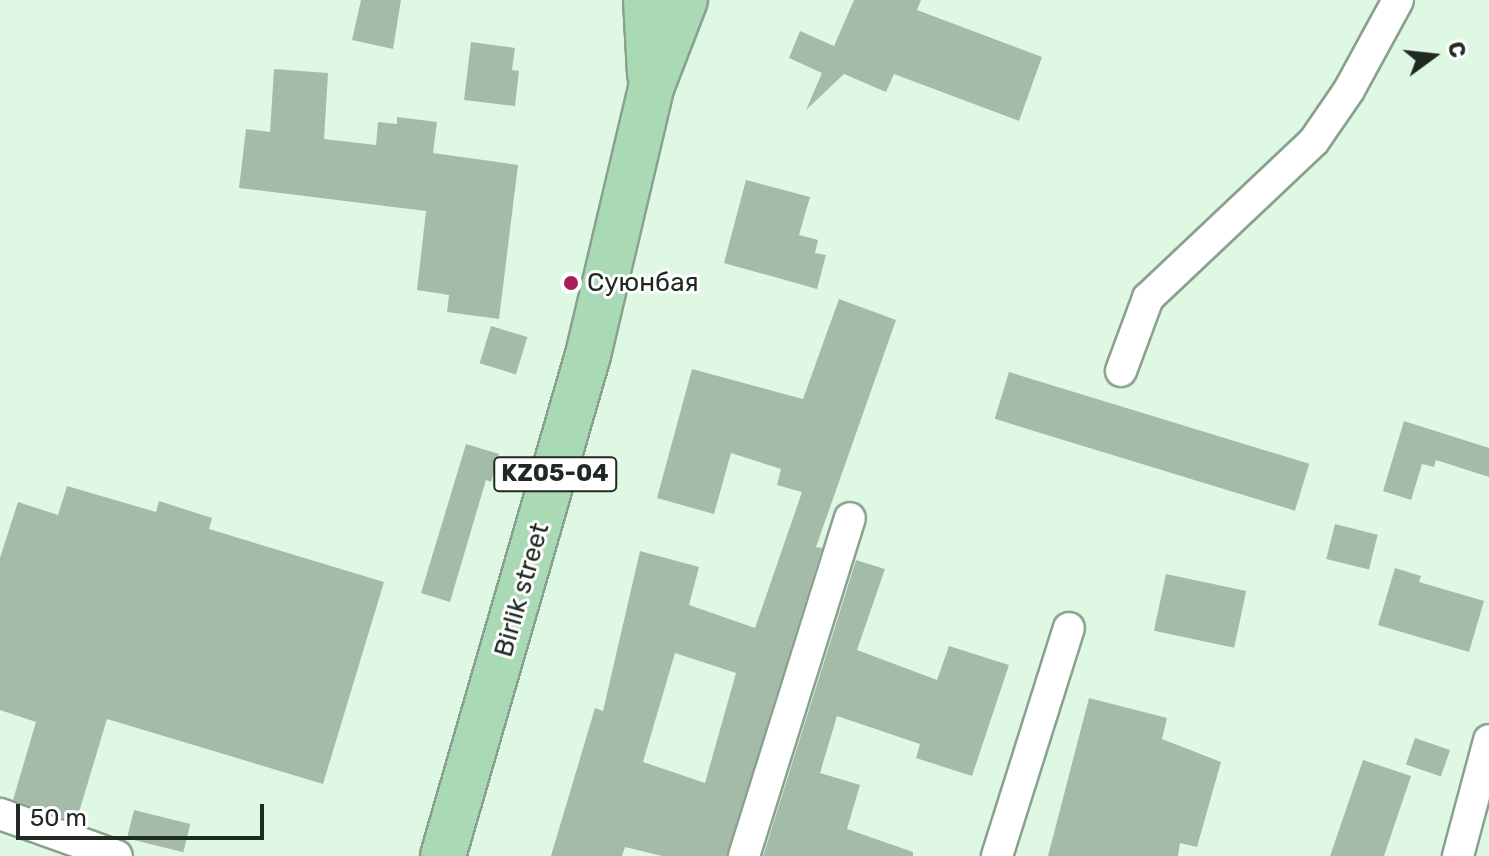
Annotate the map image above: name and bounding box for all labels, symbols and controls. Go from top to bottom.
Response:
north arrow [1393,16,1473,96]
text: С [1442,39,1472,61]
place label: Суюнбая [587,267,699,299]
marker: Суюнбая [562,274,580,292]
road number: KZ05-04 [493,454,617,494]
street label: Birlik street [488,519,556,661]
scale bar [20,788,268,838]
text: 50 m [30,804,87,832]

